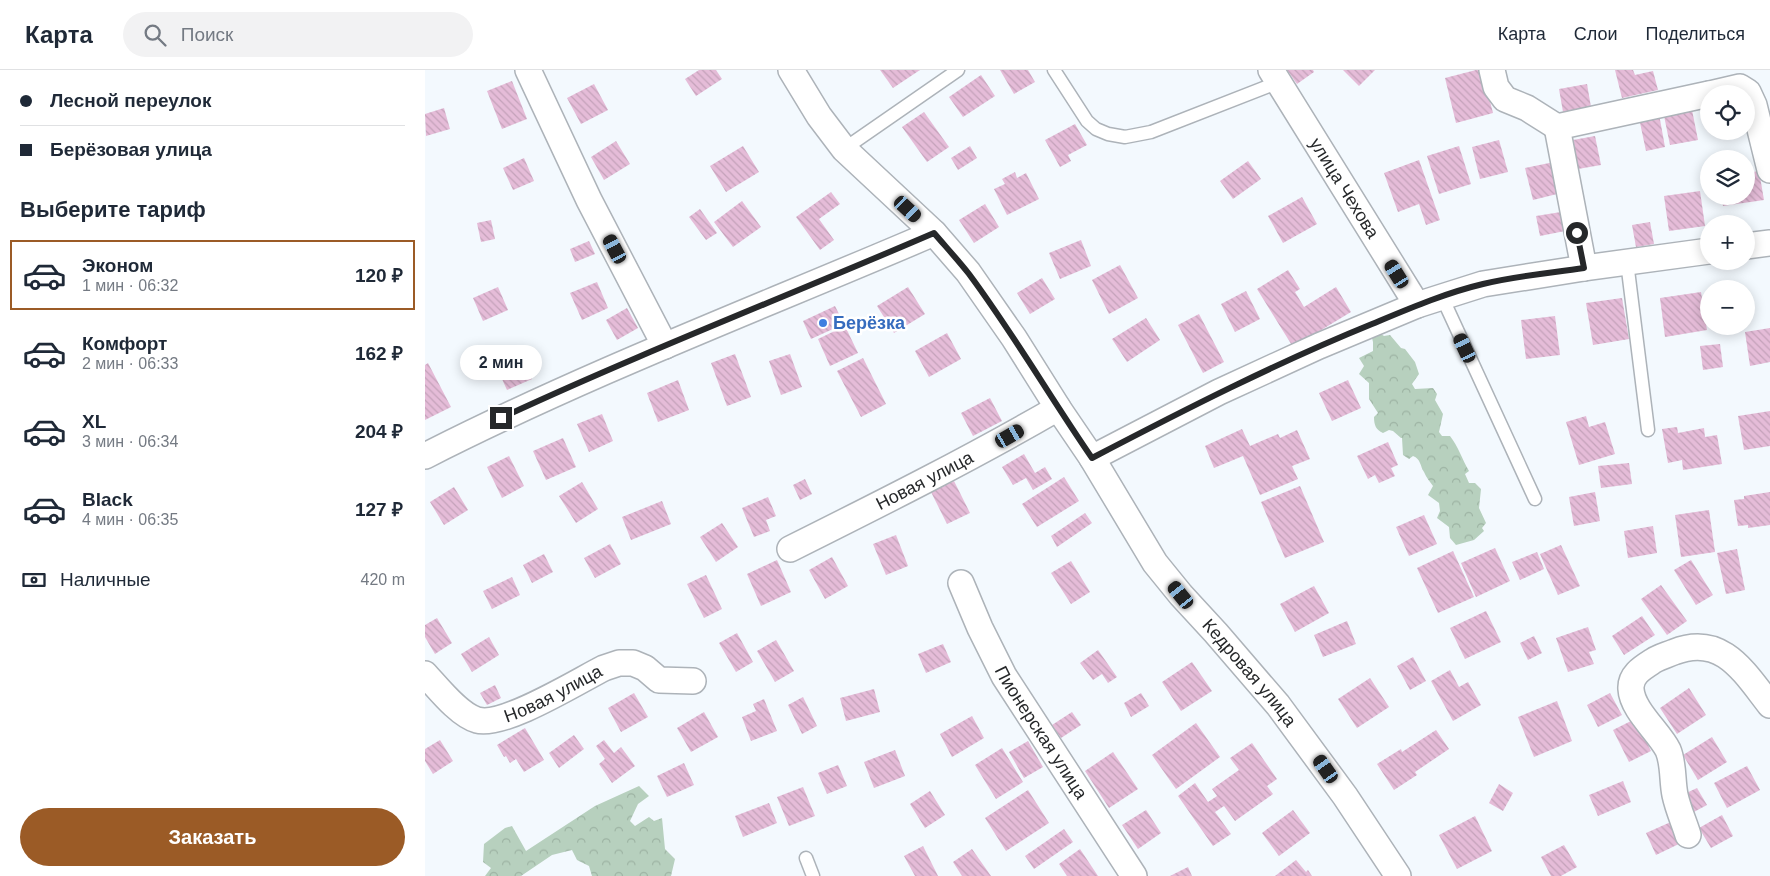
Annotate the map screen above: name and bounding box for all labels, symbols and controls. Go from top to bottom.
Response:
search box [123,12,473,57]
text: Карта [25,21,93,48]
icon: search [141,21,169,49]
text: Поиск [181,24,233,45]
text: Карта [1498,24,1546,44]
text: Слои [1574,24,1618,44]
text: Поделиться [1646,24,1745,44]
map controls [1700,85,1755,335]
button: locate [1700,85,1755,140]
text: Лесной переулок [50,90,211,111]
street label: улица Чехова [1306,134,1384,243]
text: Берёзовая улица [50,139,212,160]
button: layers [1700,150,1755,205]
car [891,193,924,225]
text: Выберите тариф [20,197,206,222]
button: + [1700,215,1755,270]
route start [1566,222,1588,244]
car [601,232,628,266]
icon: car [22,253,67,298]
text: Эконом [82,255,153,276]
car [1382,257,1411,291]
text: 120 ₽ [355,265,403,286]
text: 1 мин · 06:32 [82,277,178,294]
button: − [1700,280,1755,335]
place label: Берёзка [833,313,906,333]
marker: Берёзка [817,317,829,329]
icon: car [22,331,67,376]
car [1451,331,1478,365]
text: Комфорт [82,333,167,354]
text: 162 ₽ [355,343,403,364]
callout: 2 мин [460,346,542,380]
text: 2 мин [479,354,523,371]
text: 2 мин · 06:33 [82,355,178,372]
route end [490,407,512,429]
icon: car [22,409,67,454]
text: XL [82,411,106,432]
text: 204 ₽ [355,421,403,442]
car [993,422,1026,450]
text: 3 мин · 06:34 [82,433,178,450]
street label: Новая улица [873,447,977,514]
icon: car [22,487,67,532]
text: Black [82,489,133,510]
text: 127 ₽ [355,499,403,520]
text: 4 мин · 06:35 [82,511,178,528]
icon: cash [20,566,48,594]
text: Наличные [60,569,151,590]
text: 420 m [361,571,405,588]
car [1165,579,1196,611]
street label: Кедровая улица [1198,615,1301,731]
street label: Новая улица [501,660,606,726]
street label: Пионерская улица [991,663,1092,804]
car [1311,752,1340,786]
button: Заказать [20,808,405,866]

